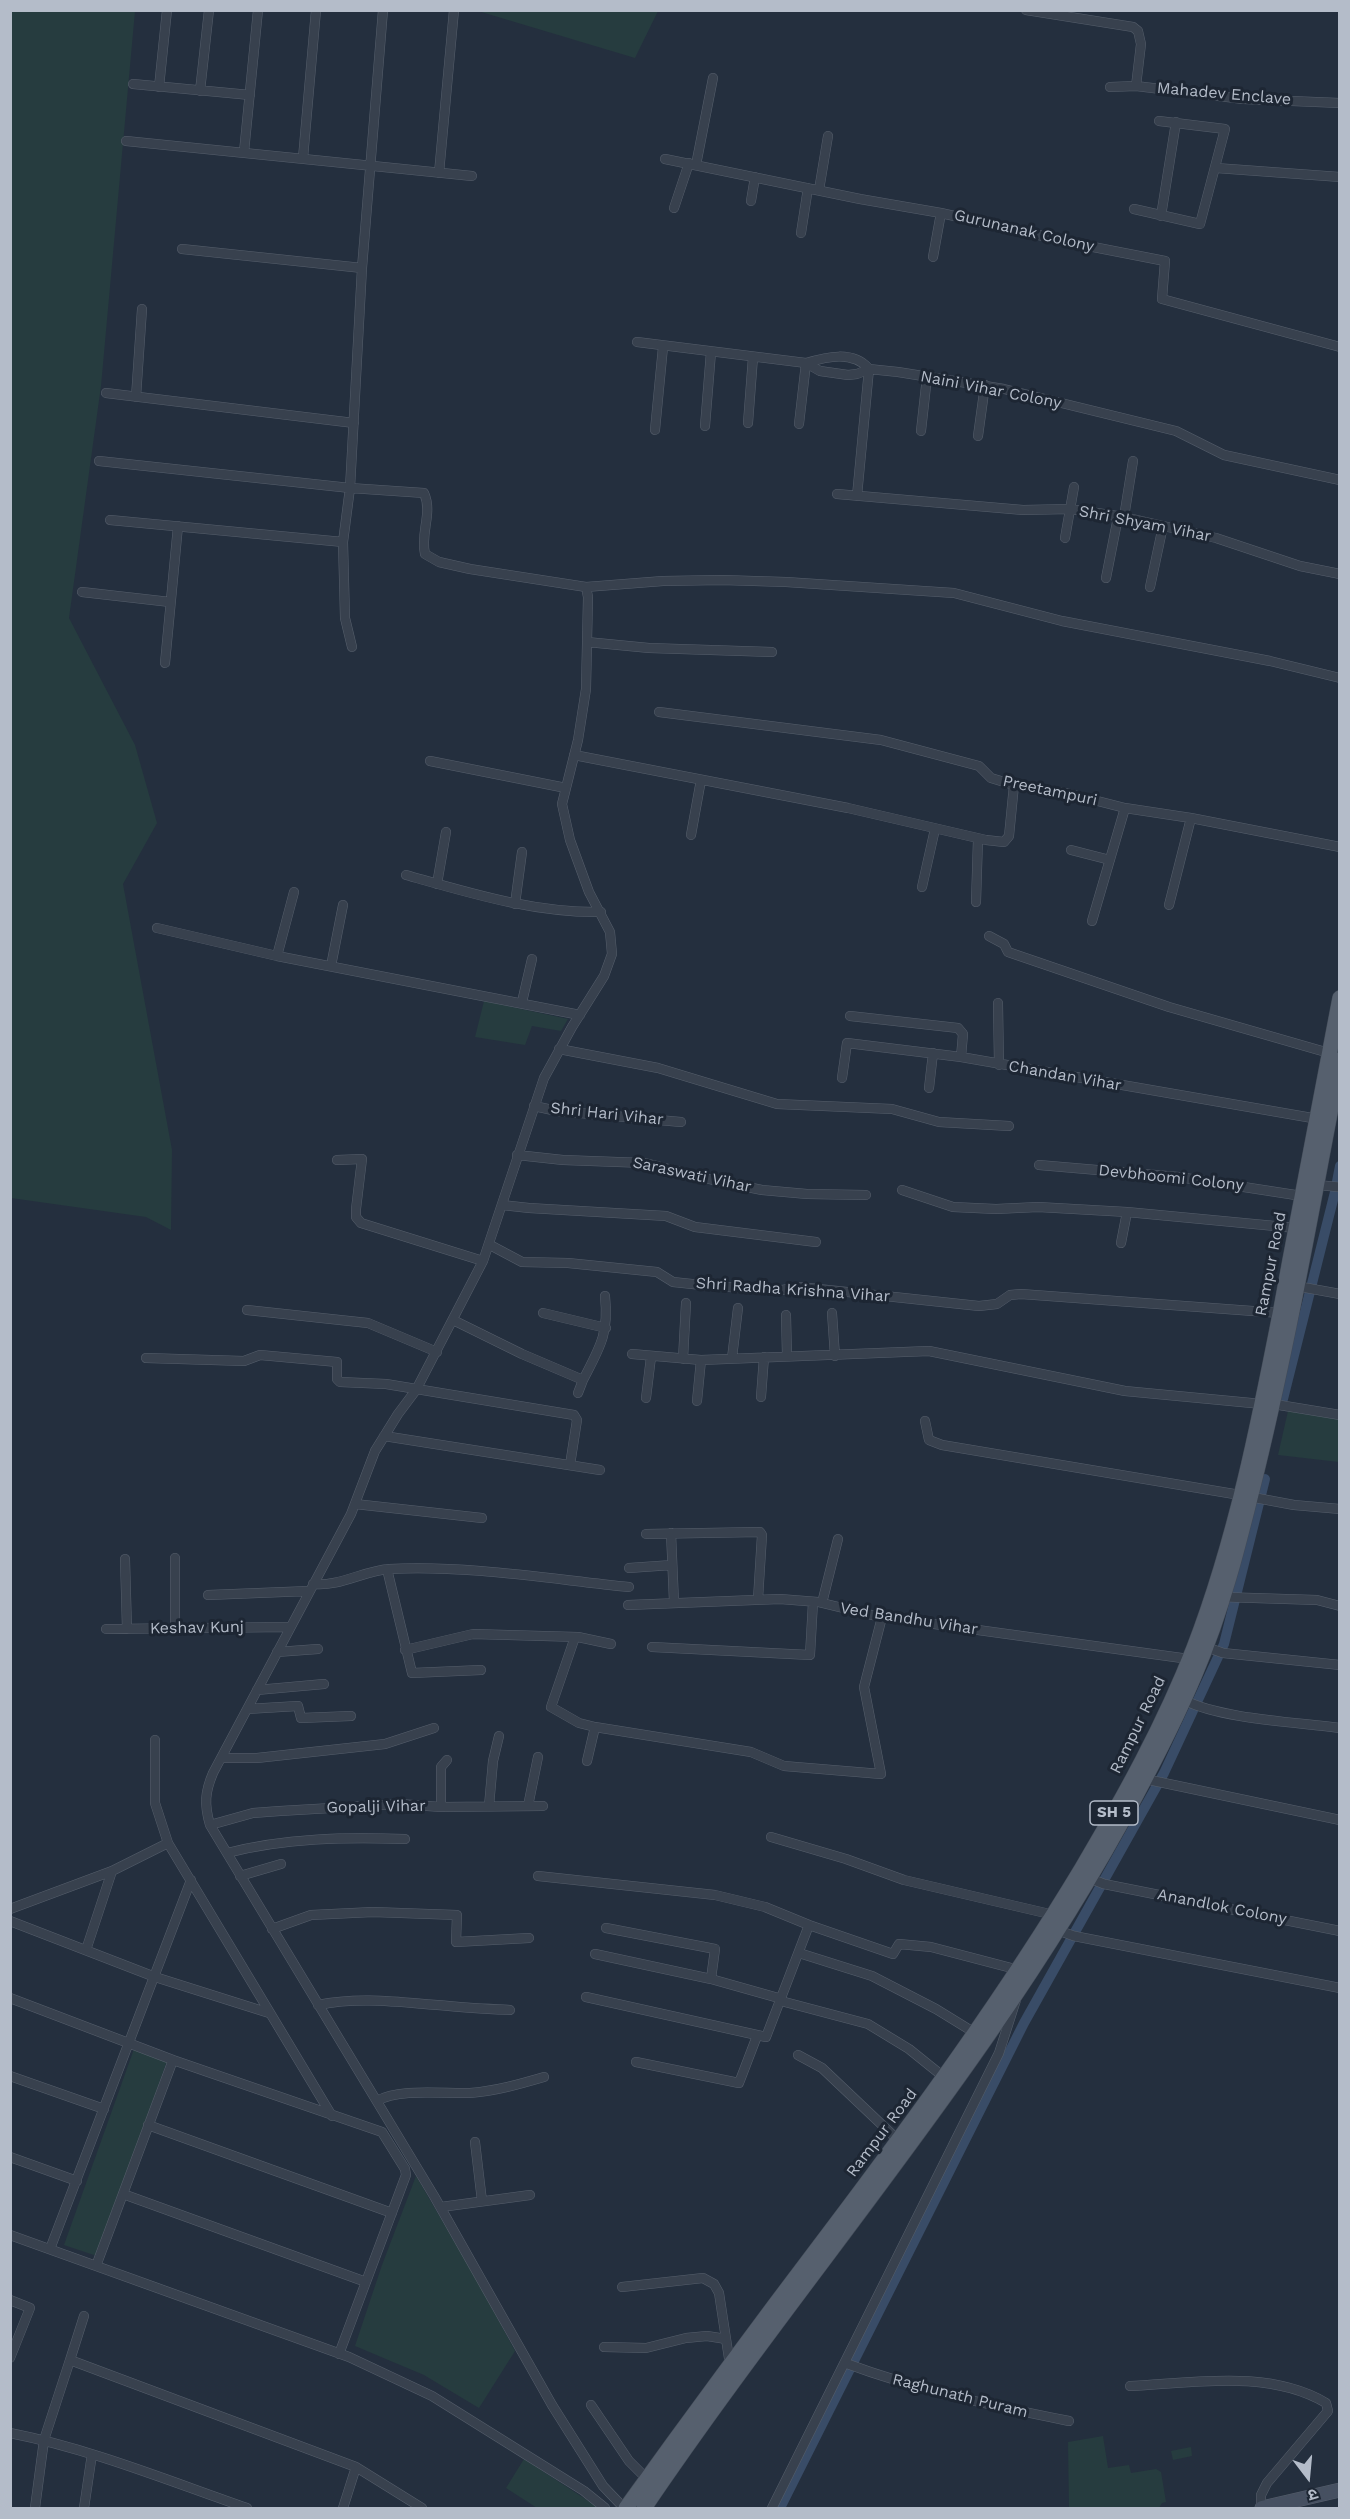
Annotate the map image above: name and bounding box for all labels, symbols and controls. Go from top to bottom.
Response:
street label: Mahadev Enclave [1156,79,1292,109]
street label: Gurunanak Colony [952,206,1096,256]
street label: Naini Vihar Colony [919,367,1063,413]
street label: Shri Shyam Vihar [1077,502,1213,546]
street label: Preetampuri [1001,772,1099,810]
street label: Chandan Vihar [1007,1057,1123,1095]
street label: Shri Hari Vihar [550,1099,664,1129]
street label: Saraswati Vihar [631,1153,753,1197]
street label: Devbhoomi Colony [1097,1161,1245,1195]
street label: Rampur Road [1251,1210,1291,1318]
street label: Shri Radha Krishna Vihar [695,1274,891,1306]
street label: Ved Bandhu Vihar [839,1599,979,1639]
street label: Keshav Kunj [150,1618,244,1638]
street label: Rampur Road [1106,1673,1170,1777]
street label: Gopalji Vihar [326,1797,426,1817]
road number: SH 5 [1090,1801,1138,1825]
street label: Anandlok Colony [1156,1885,1288,1929]
street label: Rampur Road [842,2085,922,2181]
street label: Raghunath Puram [890,2370,1030,2422]
north arrow [1278,2447,1338,2507]
text: उ [1306,2484,1320,2505]

